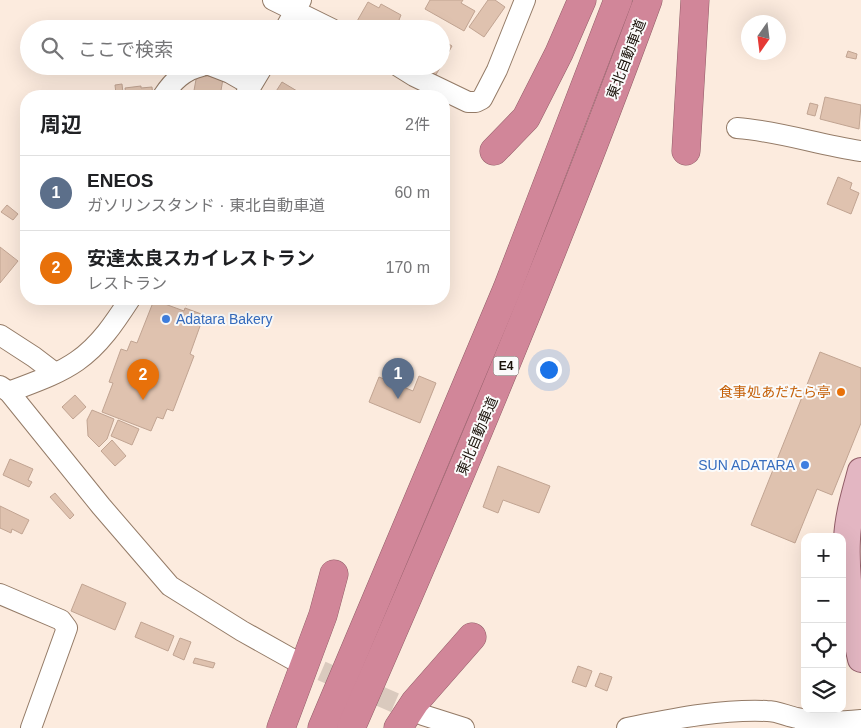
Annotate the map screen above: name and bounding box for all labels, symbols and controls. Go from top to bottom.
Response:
north arrow [741,15,786,60]
street label: 東北自動車道 [603,17,649,101]
search box [20,20,450,75]
icon: search [38,34,66,62]
text: ここで検索 [78,39,173,60]
text: 周辺 [40,113,82,136]
text: 2件 [405,116,430,133]
text: ENEOS [87,170,154,191]
text: 1 [52,184,60,201]
text: 60 m [394,184,430,201]
text: ガソリンスタンド · 東北自動車道 [87,197,325,214]
text: 安達太良スカイレストラン [87,248,315,269]
text: 2 [52,259,60,276]
text: 170 m [386,259,430,276]
text: レストラン [87,275,167,292]
place label: Adatara Bakery [176,311,273,327]
marker: Adatara Bakery [160,313,172,325]
road number: E4 [494,356,518,376]
your location [536,357,562,383]
pin: 1 [382,358,414,399]
pin: 2 [127,359,159,400]
place label: 食事処あだたら亭 [719,384,831,400]
marker: 食事処あだたら亭 [835,386,847,398]
street label: 東北自動車道 [453,394,501,478]
place label: SUN ADATARA [698,457,796,473]
marker: SUN ADATARA [799,459,811,471]
map controls [801,533,846,713]
button: + [801,533,846,578]
button: − [801,578,846,623]
button: locate [801,623,846,668]
button: layers [801,668,846,713]

